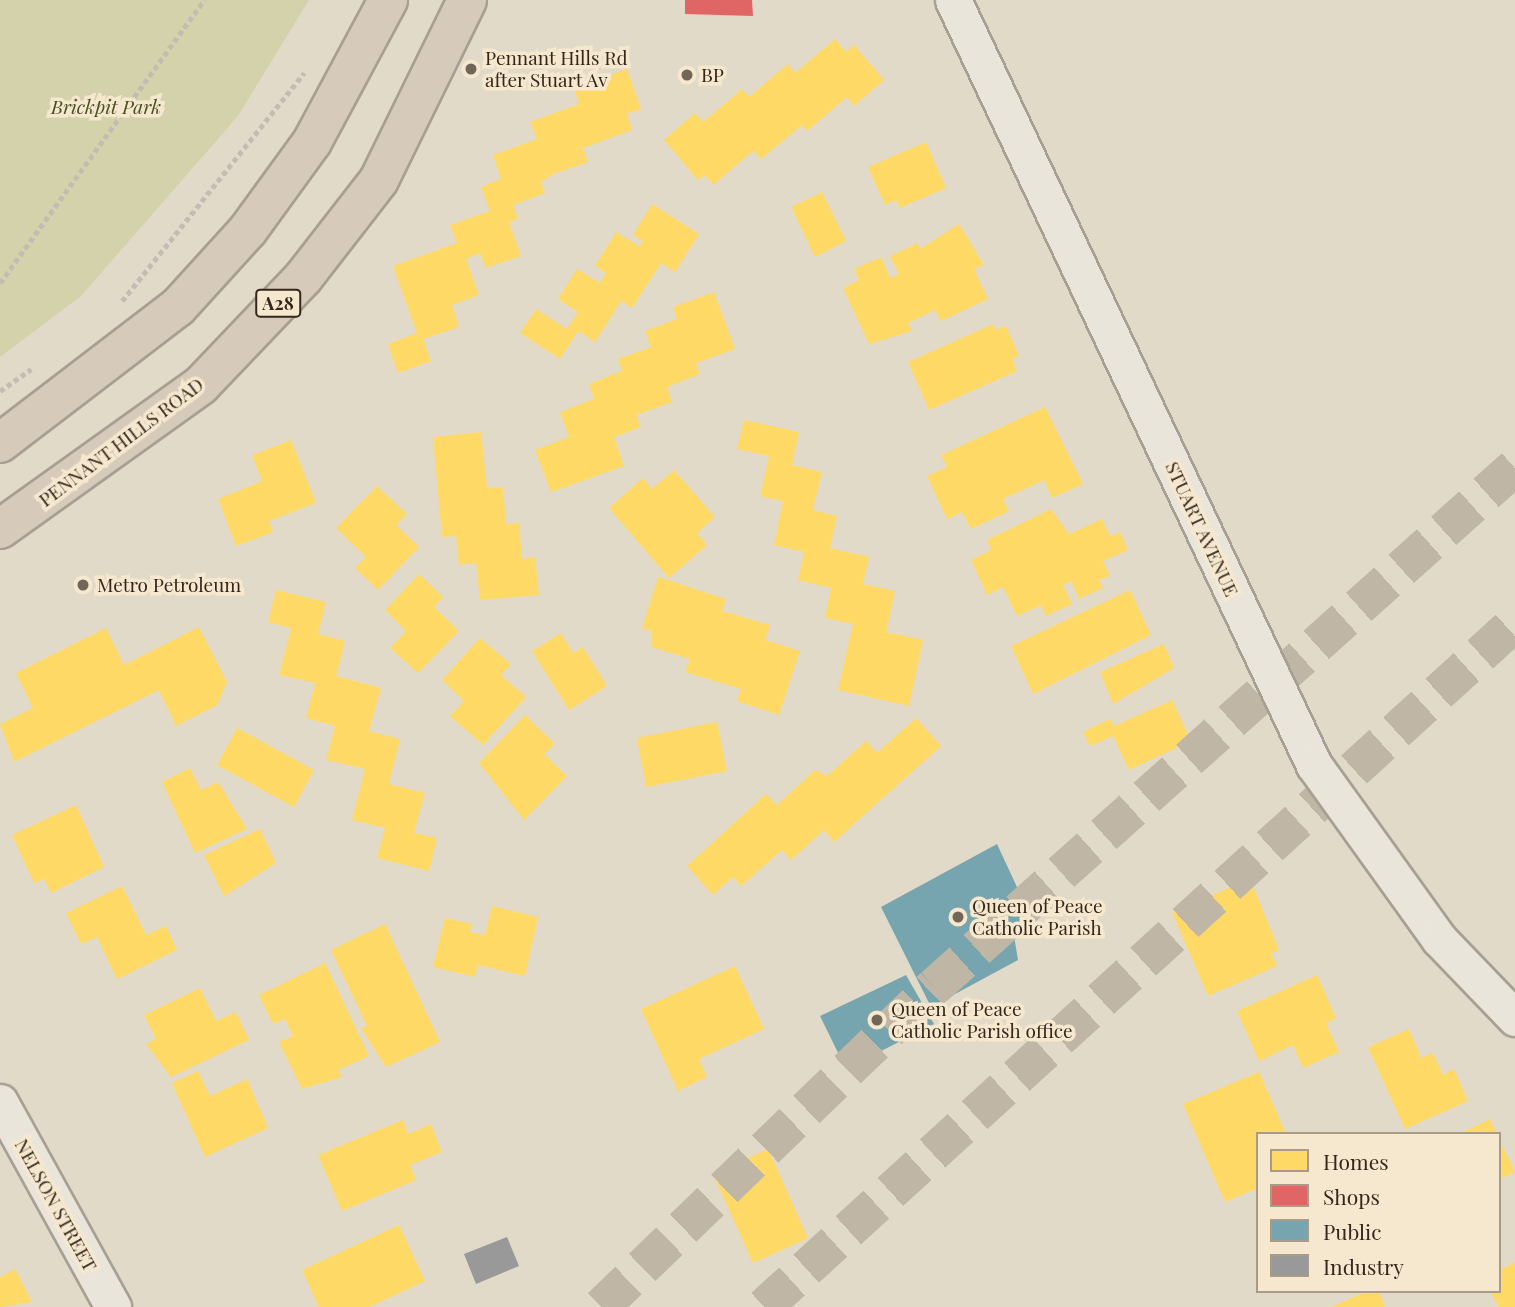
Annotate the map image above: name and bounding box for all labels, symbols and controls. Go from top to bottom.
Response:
place label: Pennant Hills Rd after Stuart Av [485,47,628,91]
marker: Pennant Hills Rd after Stuart Av [463,61,479,77]
place label: BP [701,64,724,86]
marker: BP [679,67,695,83]
park label: Brickpit Park [51,96,161,118]
road number: A28 [254,288,302,318]
street label: PENNANT HILLS ROAD [34,373,208,511]
street label: STUART AVENUE [1161,457,1243,601]
place label: Metro Petroleum [97,574,241,596]
marker: Metro Petroleum [75,577,91,593]
place label: Queen of Peace Catholic Parish [972,895,1103,939]
marker: Queen of Peace Catholic Parish [950,909,966,925]
place label: Queen of Peace Catholic Parish office [891,998,1073,1042]
marker: Queen of Peace Catholic Parish office [869,1012,885,1028]
legend [1256,1132,1501,1293]
street label: NELSON STREET [10,1135,102,1275]
text: Homes [1323,1147,1389,1175]
text: Shops [1323,1182,1380,1210]
text: Public [1323,1217,1381,1245]
text: Industry [1323,1252,1404,1280]

